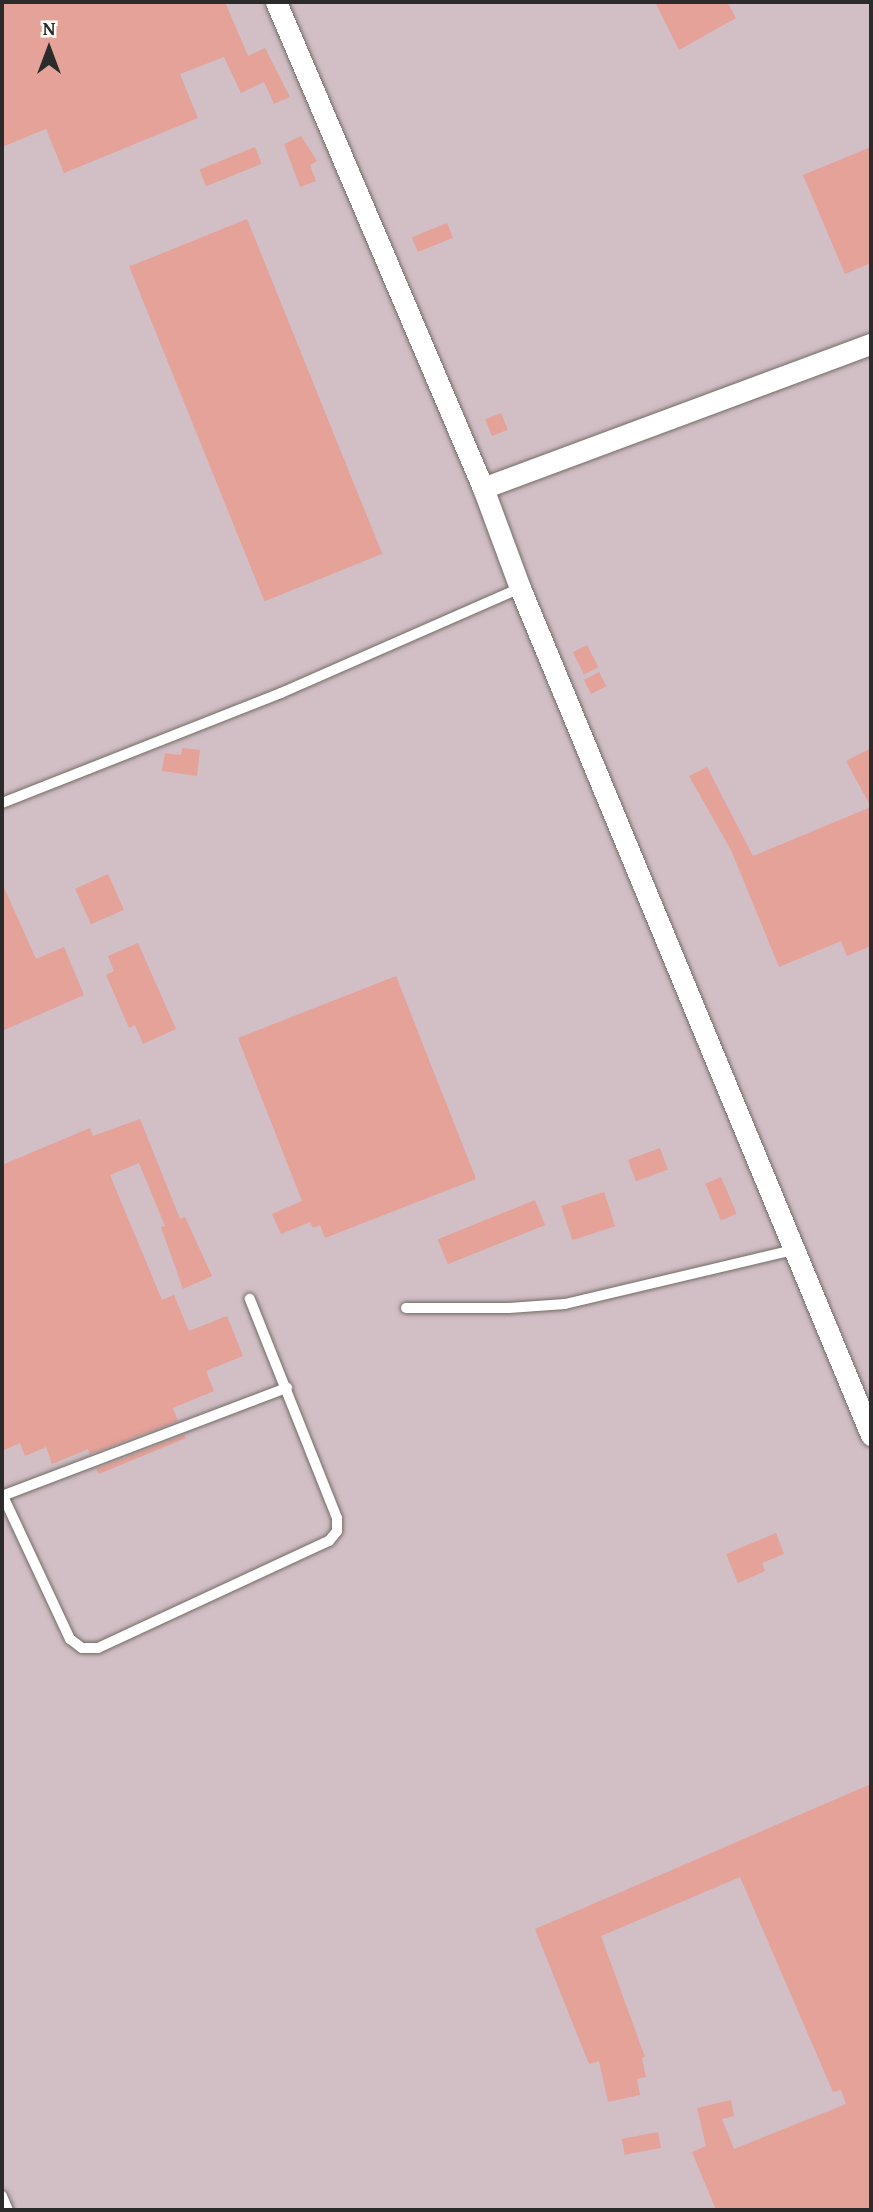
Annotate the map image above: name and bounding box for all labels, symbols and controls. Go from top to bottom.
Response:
north arrow [14,14,84,84]
text: N [43,14,55,42]

